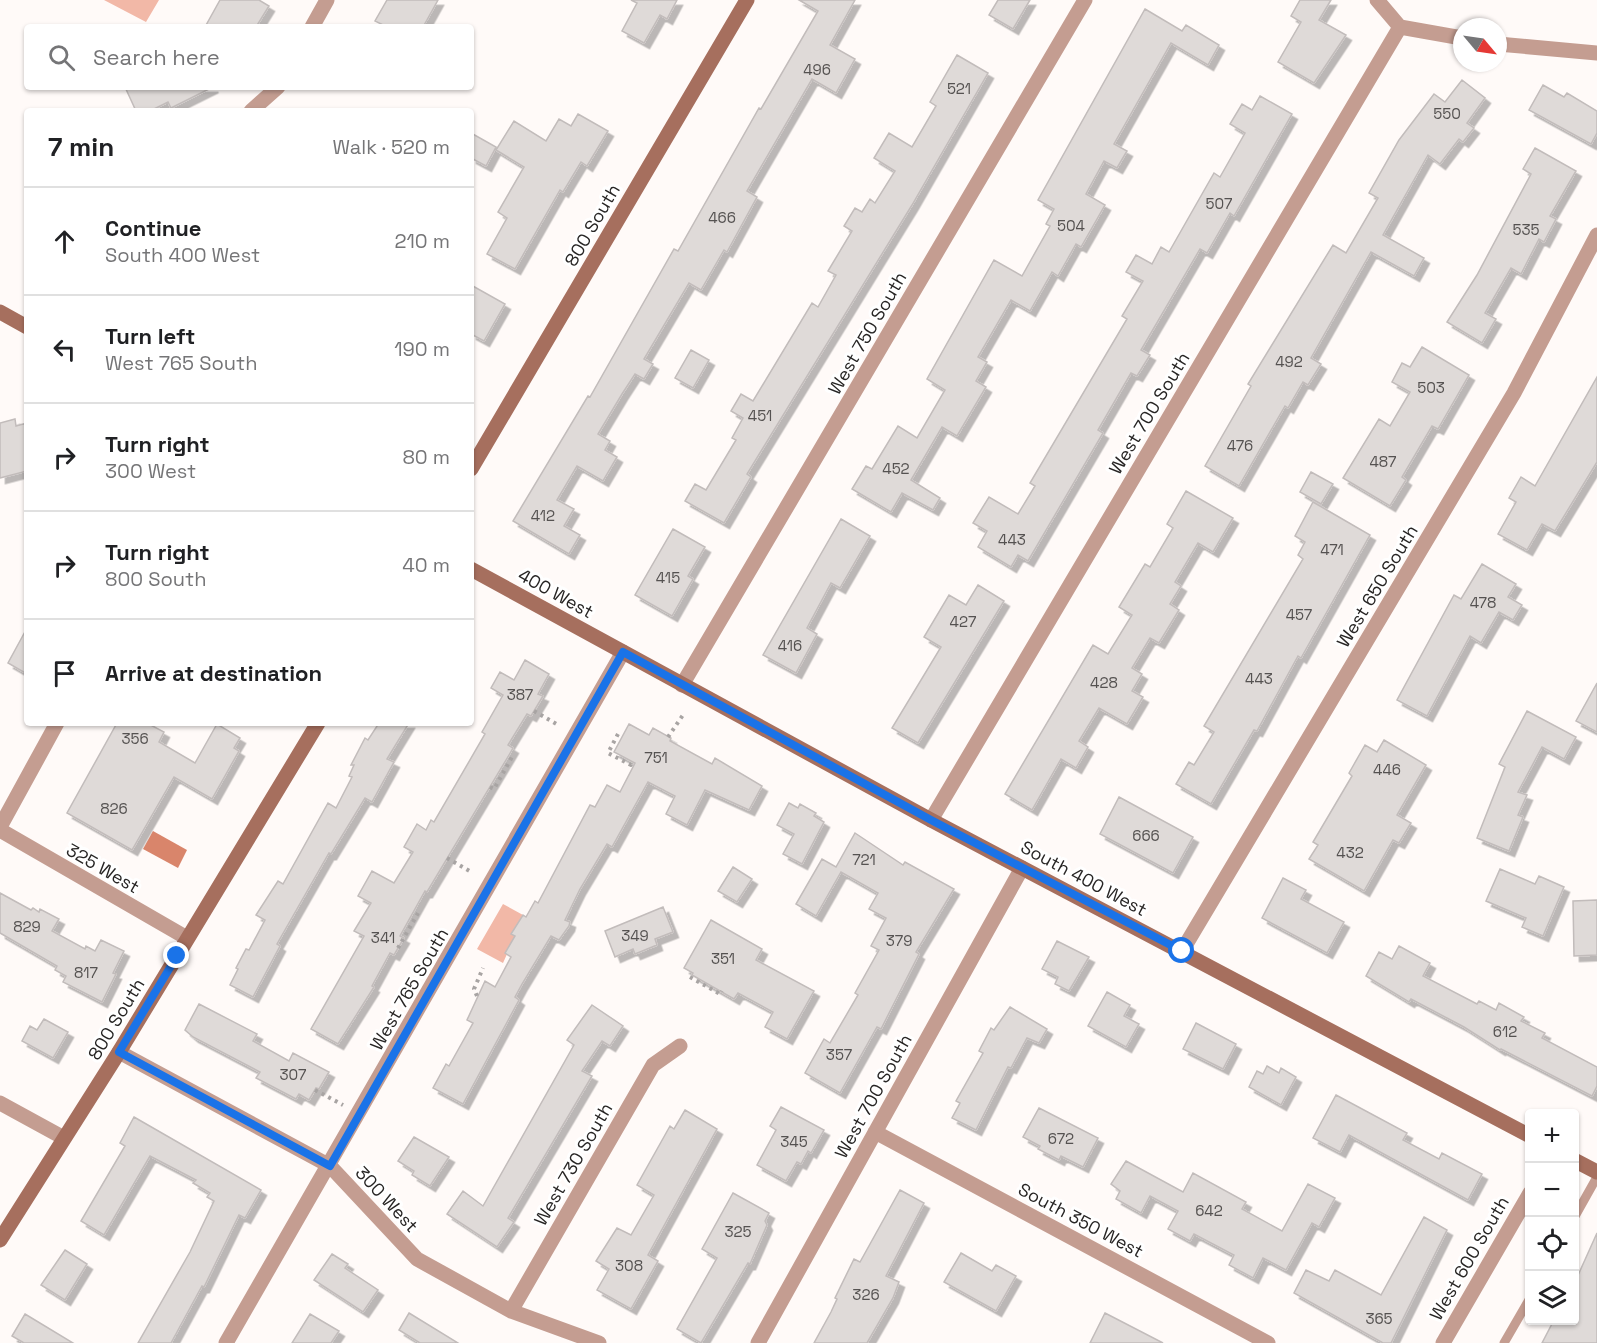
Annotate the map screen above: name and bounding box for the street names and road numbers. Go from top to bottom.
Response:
street label: 800 South [559,180,625,270]
street label: West 750 South [823,268,911,398]
street label: West 700 South [1103,348,1195,478]
street label: West 650 South [1331,521,1423,651]
street label: 400 West [514,563,598,623]
street label: South 400 West [1017,835,1151,921]
street label: 325 West [62,838,144,898]
street label: West 765 South [365,924,453,1054]
street label: 800 South [83,974,149,1064]
street label: West 700 South [829,1030,917,1162]
street label: West 730 South [529,1098,617,1230]
street label: 300 West [351,1161,423,1237]
street label: South 350 West [1014,1177,1148,1263]
street label: West 600 South [1424,1192,1514,1324]

